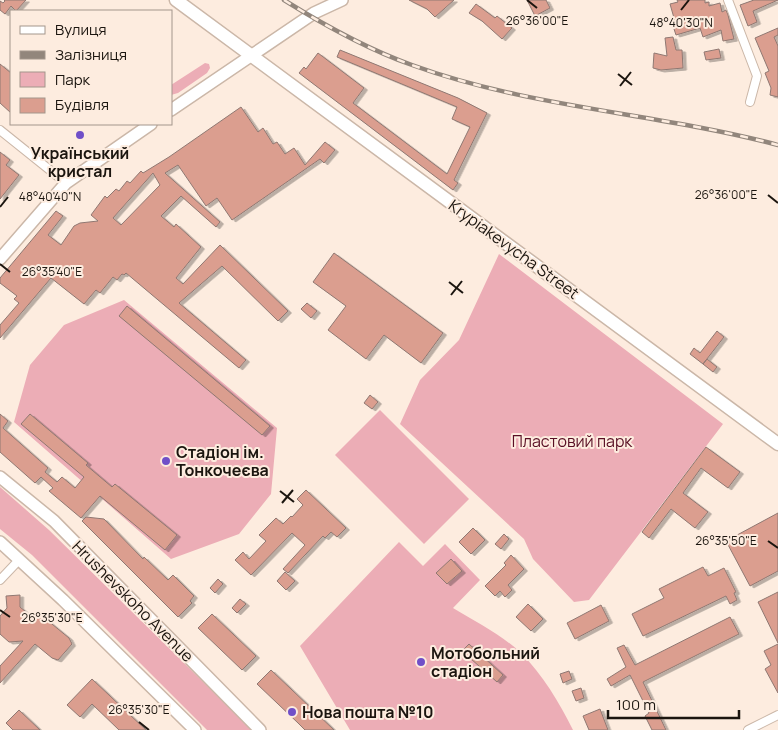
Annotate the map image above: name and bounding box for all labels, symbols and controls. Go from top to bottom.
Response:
legend [10,10,172,125]
text: 26°36'00"E [506,12,568,29]
text: 48°40'30"N [649,14,713,31]
text: Вулиця [55,19,107,40]
text: Залізниця [55,44,127,65]
text: Парк [55,69,91,90]
text: Будівля [55,94,109,115]
marker: Український кристал [74,129,86,141]
place label: Український кристал [31,142,129,182]
text: 26°36'00"E [695,186,757,203]
text: 48°40'40"N [19,188,81,205]
street label: Krypiakevycha Street [444,194,584,304]
text: 26°35'40"E [22,263,82,280]
park label: Пластовий парк [512,430,633,452]
place label: Стадіон ім. Тонкочеєва [176,441,269,481]
marker: Стадіон ім. Тонкочеєва [160,455,172,467]
text: 26°35'50"E [695,532,757,549]
street label: Hrushevskoho Avenue [67,535,199,667]
text: 26°35'30"E [21,609,83,626]
place label: Мотобольний стадіон [431,642,540,682]
marker: Мотобольний стадіон [415,656,427,668]
scale bar [608,688,739,720]
text: 100 m [616,694,656,715]
text: 26°35'30"E [108,701,170,718]
place label: Нова пошта №10 [302,701,433,723]
marker: Нова пошта №10 [286,706,298,718]

